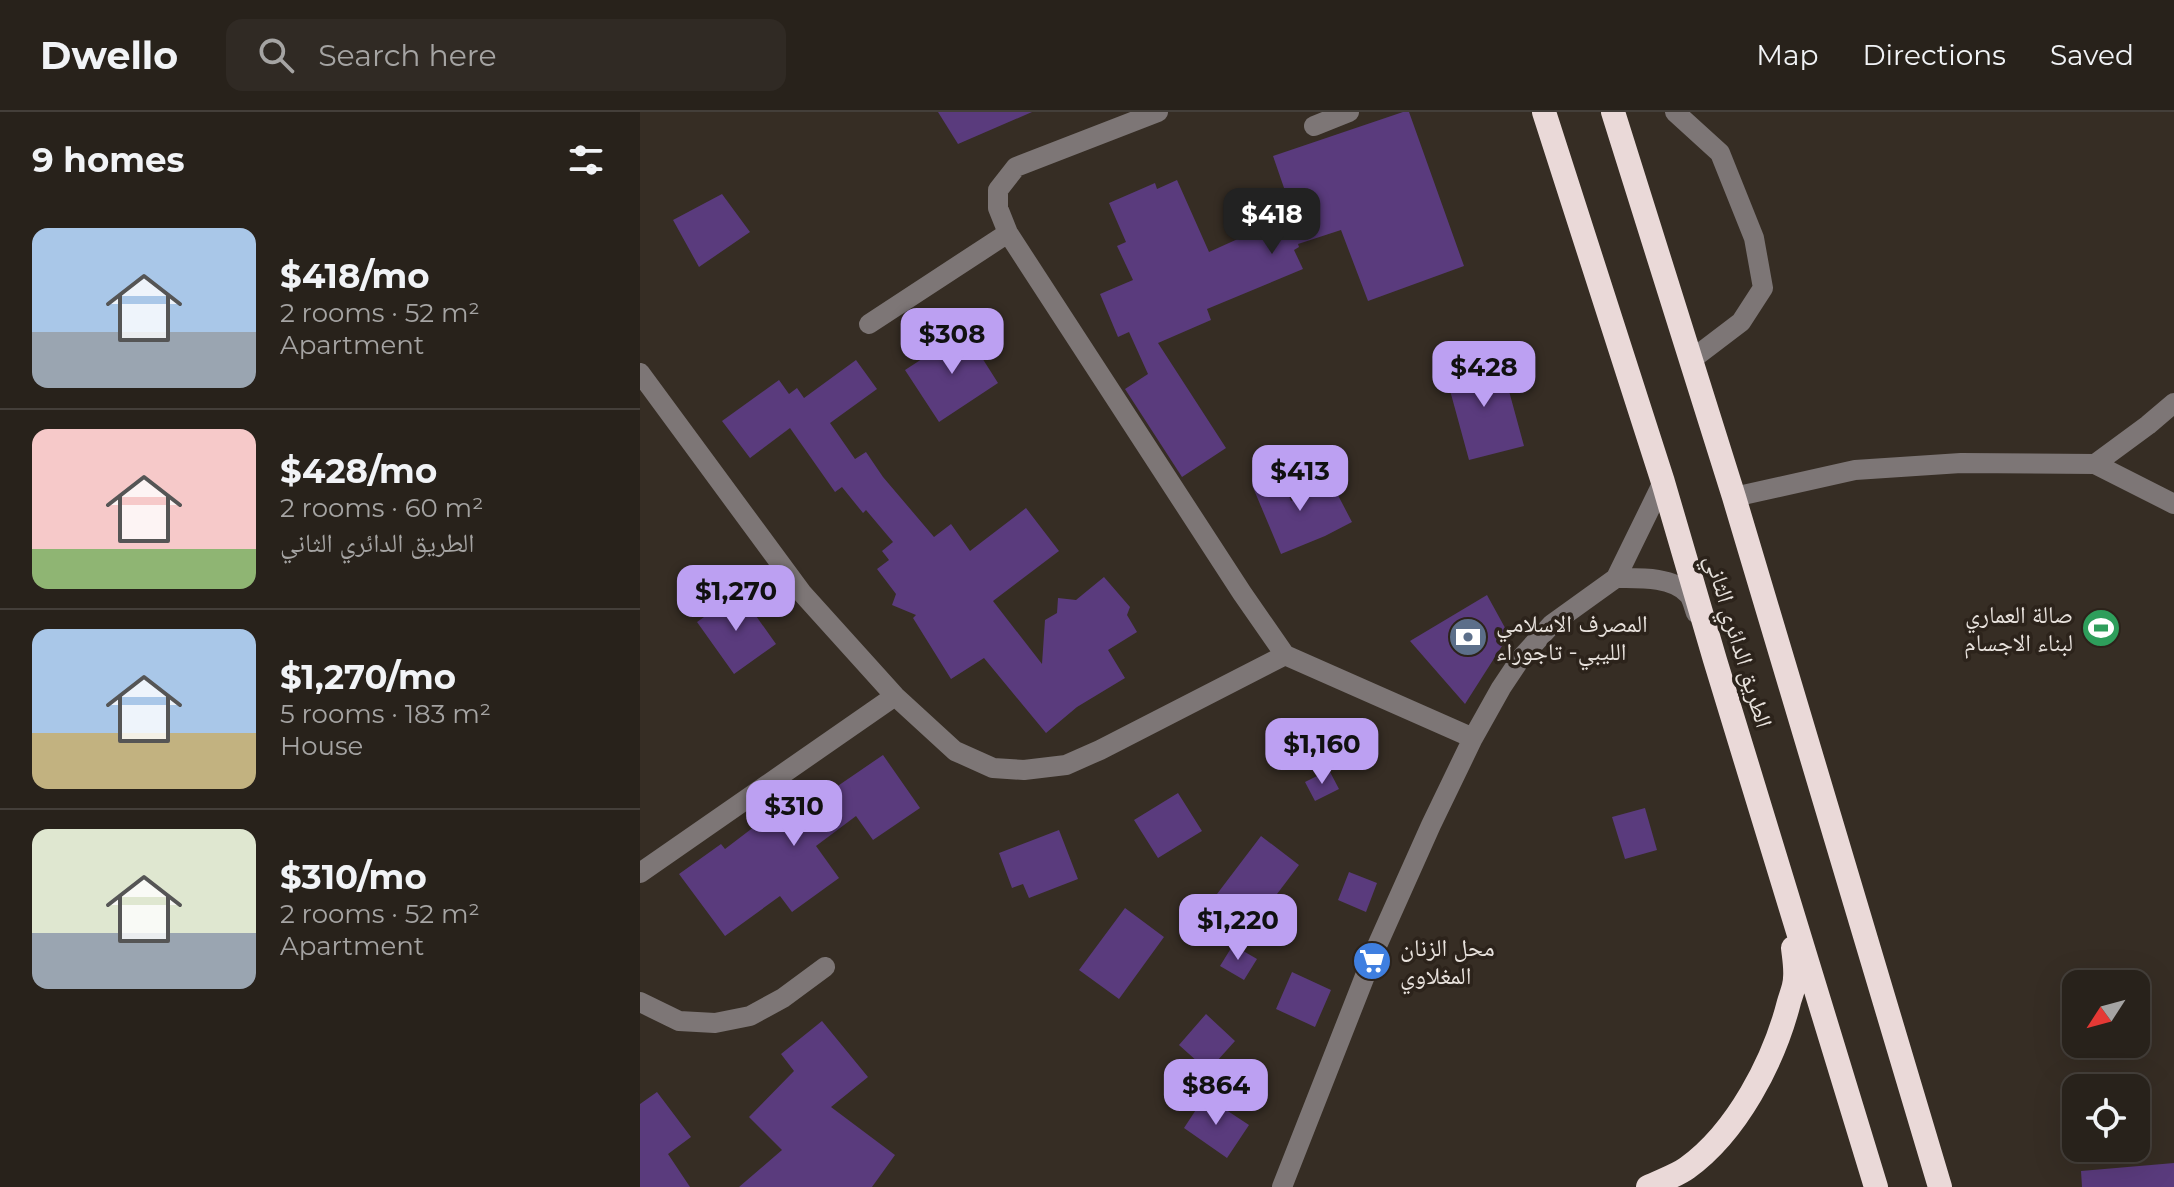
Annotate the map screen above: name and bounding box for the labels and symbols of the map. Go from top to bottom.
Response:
pin: $418 [1225,188,1319,256]
pin: $308 [905,308,999,376]
pin: $428 [1437,341,1531,409]
pin: $413 [1253,445,1347,513]
street label: الطريق الدائري الثاني [1694,551,1779,733]
pin: $1,270 [671,565,801,633]
place label: صالة العماري لبناء الاجسام [1964,600,2073,659]
sports icon: صالة العماري لبناء الاجسام [2080,607,2122,649]
place label: المصرف الاسلامي الليبي- تاجوراء [1496,609,1648,671]
bank icon: المصرف الاسلامي الليبي- تاجوراء [1447,616,1489,658]
pin: $1,160 [1257,718,1387,786]
pin: $310 [747,780,841,848]
pin: $1,220 [1173,894,1303,962]
place label: محل الزنان المغلاوي [1400,933,1495,995]
supermarket icon: محل الزنان المغلاوي [1351,940,1393,982]
north arrow [2062,970,2150,1058]
pin: $864 [1169,1059,1263,1127]

